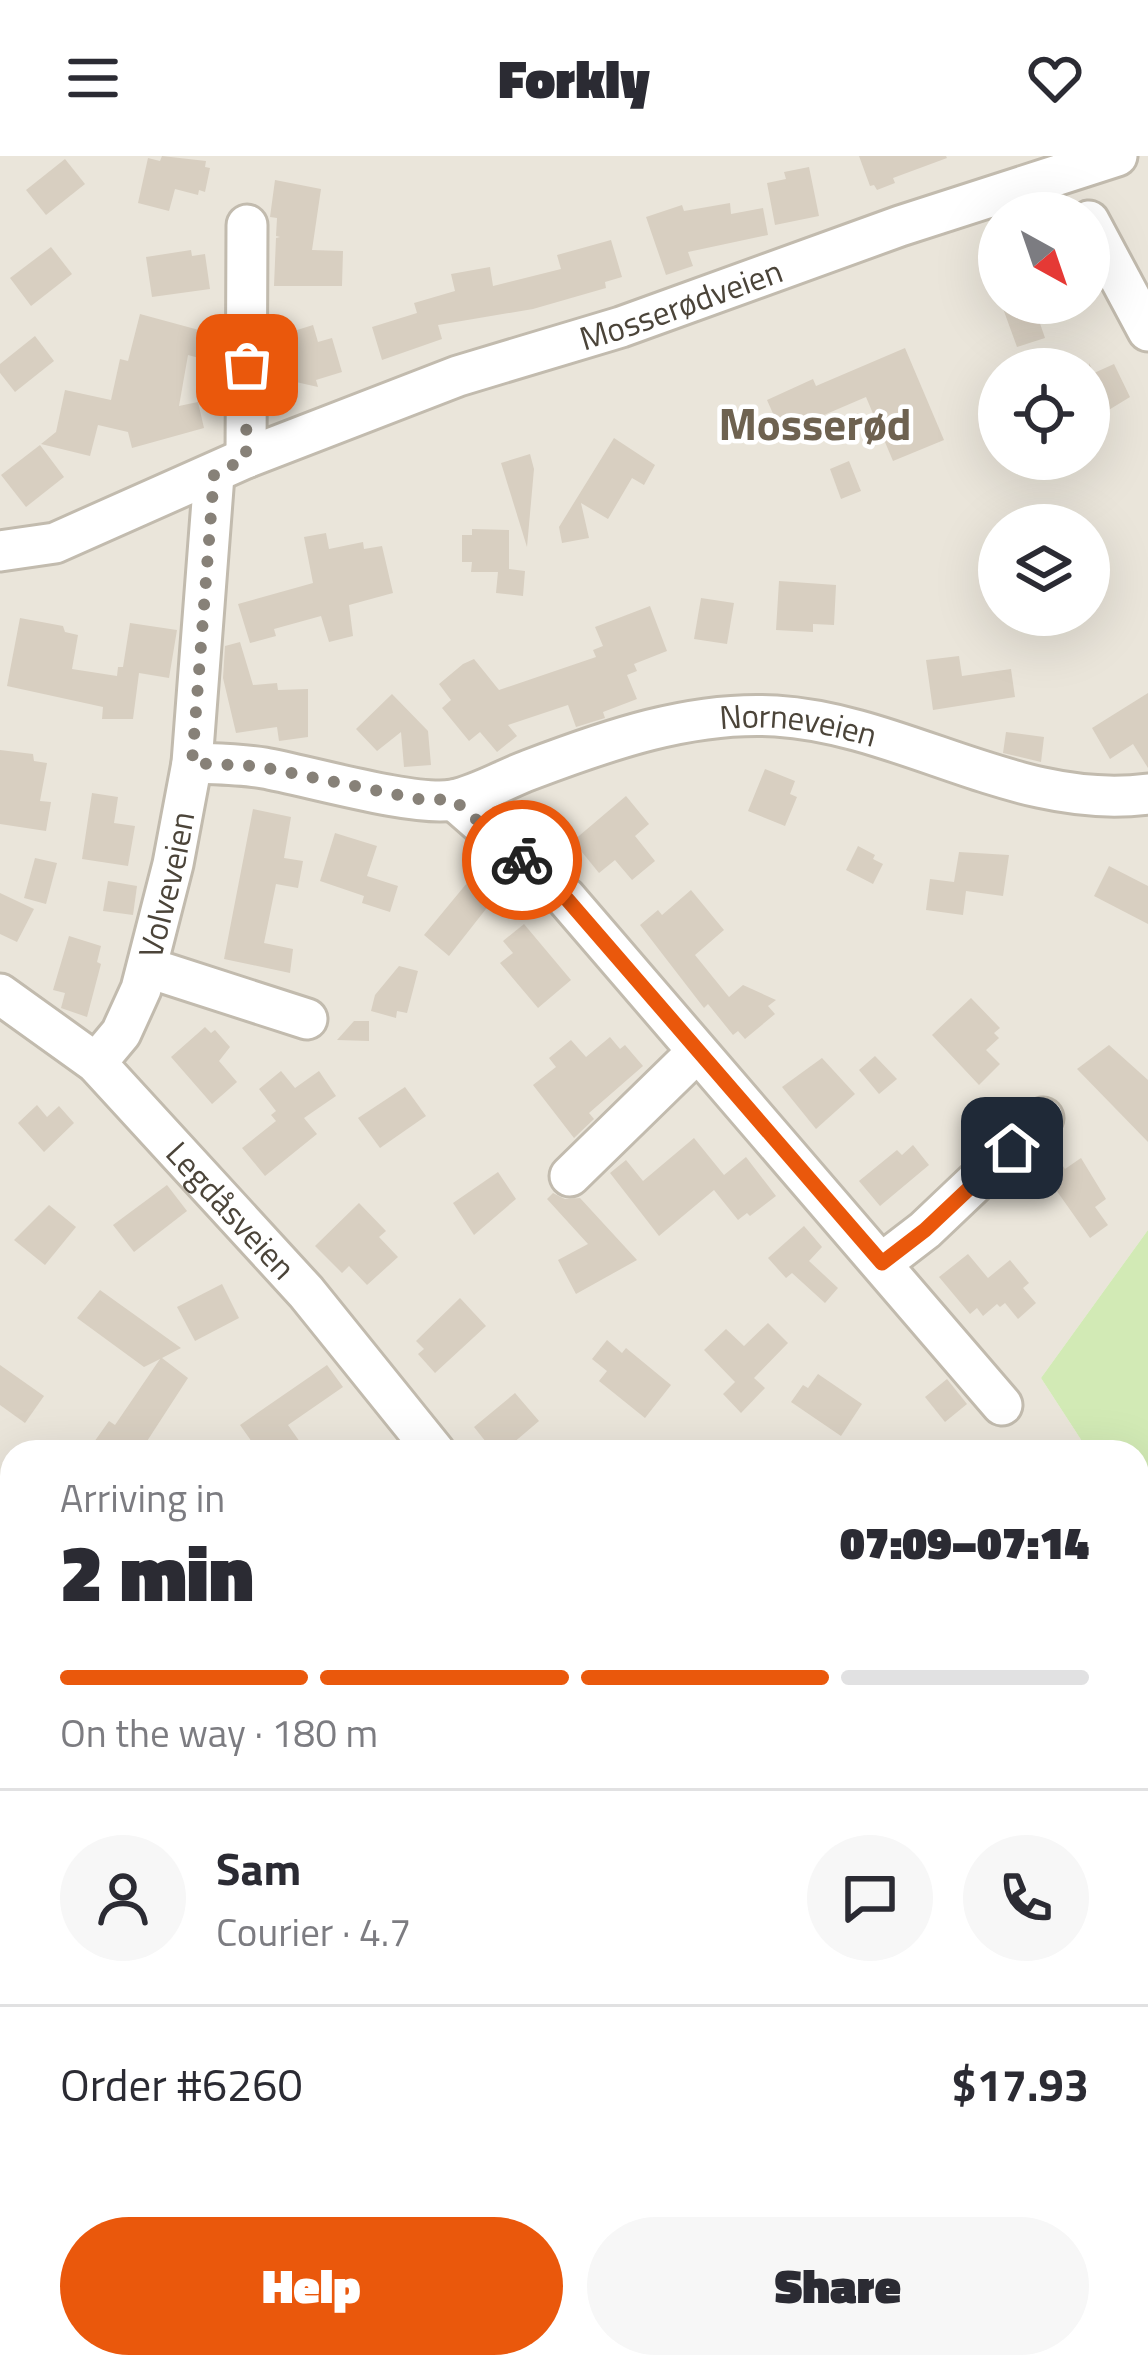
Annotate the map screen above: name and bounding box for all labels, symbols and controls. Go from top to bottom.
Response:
text: Forkly [498,37,650,119]
icon: menu [60,45,126,111]
icon: heart [1022,45,1088,111]
north arrow [978,192,1110,324]
map controls [978,192,1110,636]
street label: Mosserødveien [573,246,789,363]
pin [196,314,298,416]
icon: bag [214,332,280,398]
button: locate [978,348,1110,480]
district label: Mosserød [718,389,912,457]
button: layers [978,504,1110,636]
street label: Norneveien [717,690,883,760]
courier [462,800,582,920]
street label: Volveveien [125,807,207,963]
icon: bike [489,827,555,893]
pin [961,1097,1063,1199]
icon: home [979,1115,1045,1181]
street label: Legdåsveien [154,1130,308,1291]
text: Arriving in [60,1468,225,1527]
text: 07:09–07:14 [840,1508,1089,1576]
text: 2 min [60,1513,254,1631]
text: On the way · 180 m [60,1703,378,1762]
text: Sam [216,1834,301,1902]
button: person [60,1835,186,1961]
button: chat [807,1835,933,1961]
button: phone [963,1835,1089,1961]
text: Courier · 4.7 [216,1902,411,1961]
text: Order #6260 [60,2050,303,2118]
text: $17.93 [951,2050,1089,2118]
button: Help [60,2217,563,2355]
button: Share [587,2217,1089,2355]

